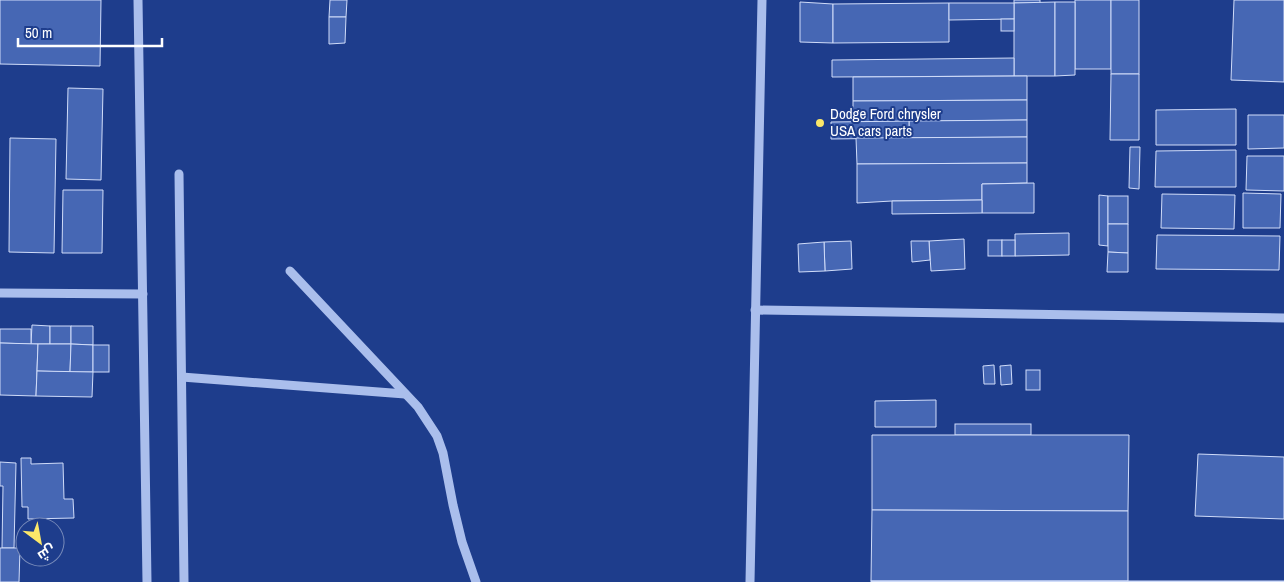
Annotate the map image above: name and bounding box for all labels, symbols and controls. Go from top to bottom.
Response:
scale bar [18,15,161,47]
text: 50 m [25,22,52,43]
place label: Dodge Ford chrysler USA cars parts [830,103,941,141]
marker: Dodge Ford chrysler USA cars parts [814,117,826,129]
north arrow [15,517,65,567]
text: ش [34,541,59,565]

